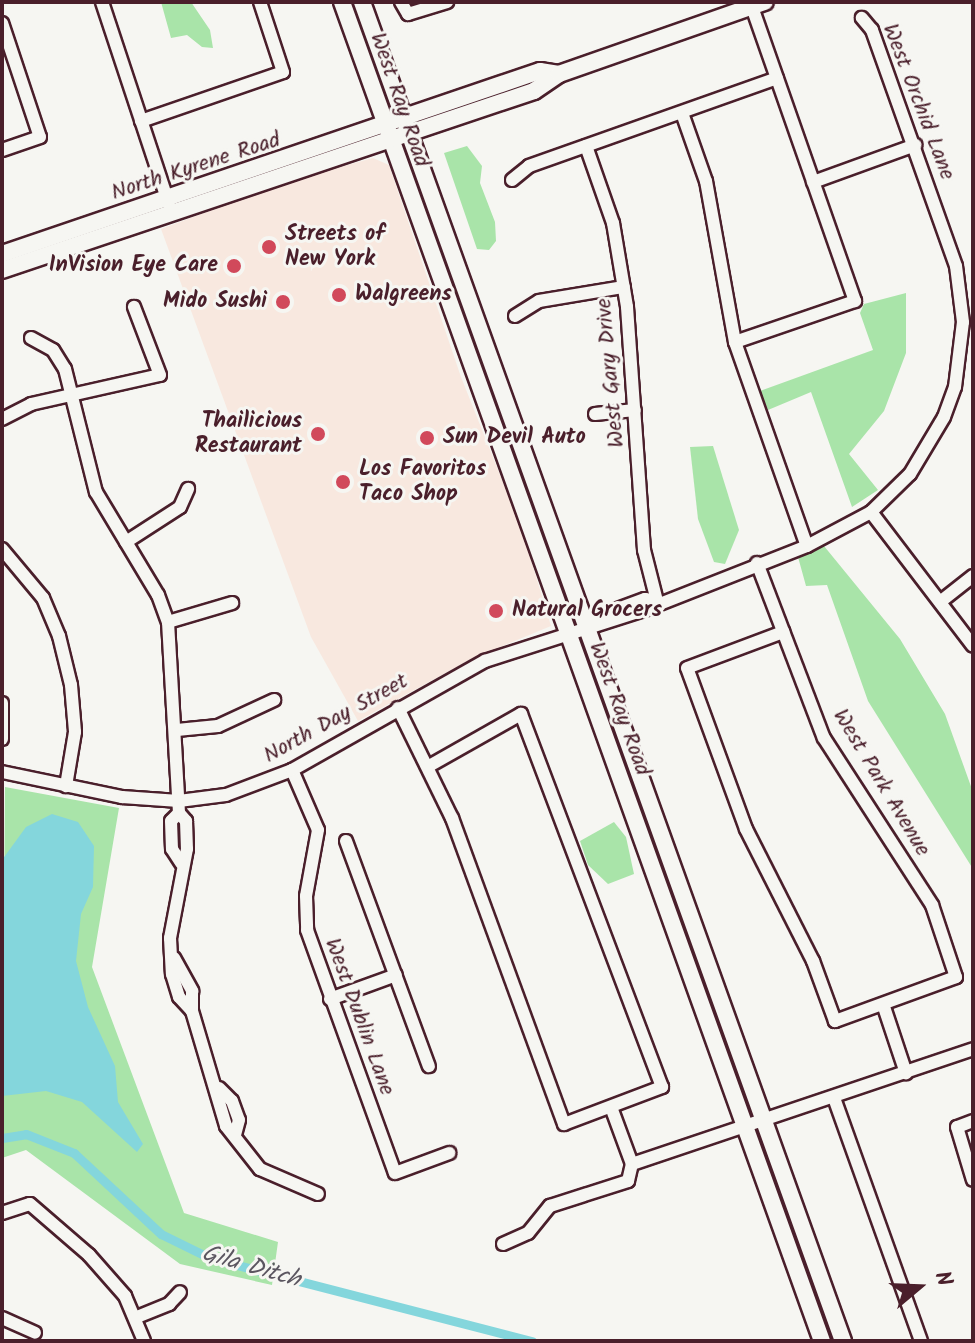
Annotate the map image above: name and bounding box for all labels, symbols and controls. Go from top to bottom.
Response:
street label: West Orchid Lane [876,20,960,184]
street label: West Ray Road [364,29,434,171]
street label: North Kyrene Road [108,127,284,207]
place label: Streets of New York [285,221,385,272]
marker: Streets of New York [260,238,278,256]
place label: InVision Eye Care [49,253,218,279]
marker: InVision Eye Care [225,257,243,275]
place label: Walgreens [355,282,452,308]
marker: Walgreens [330,286,348,304]
place label: Mido Sushi [163,289,267,315]
marker: Mido Sushi [274,293,292,311]
street label: West Gary Drive [591,297,631,449]
place label: Thailicious Restaurant [195,408,302,460]
marker: Thailicious Restaurant [309,425,327,443]
place label: Sun Devil Auto [443,425,586,451]
marker: Sun Devil Auto [418,429,436,447]
place label: Los Favoritos Taco Shop [359,456,486,508]
marker: Los Favoritos Taco Shop [334,473,352,491]
place label: Natural Grocers [512,598,662,624]
marker: Natural Grocers [487,602,505,620]
street label: West Ray Road [583,639,655,779]
street label: North Day Street [259,668,413,770]
street label: West Park Avenue [827,705,935,861]
street label: West Dublin Lane [318,935,400,1099]
water label: Gila Ditch [198,1239,304,1295]
north arrow [879,1247,959,1327]
text: N [923,1267,961,1291]

